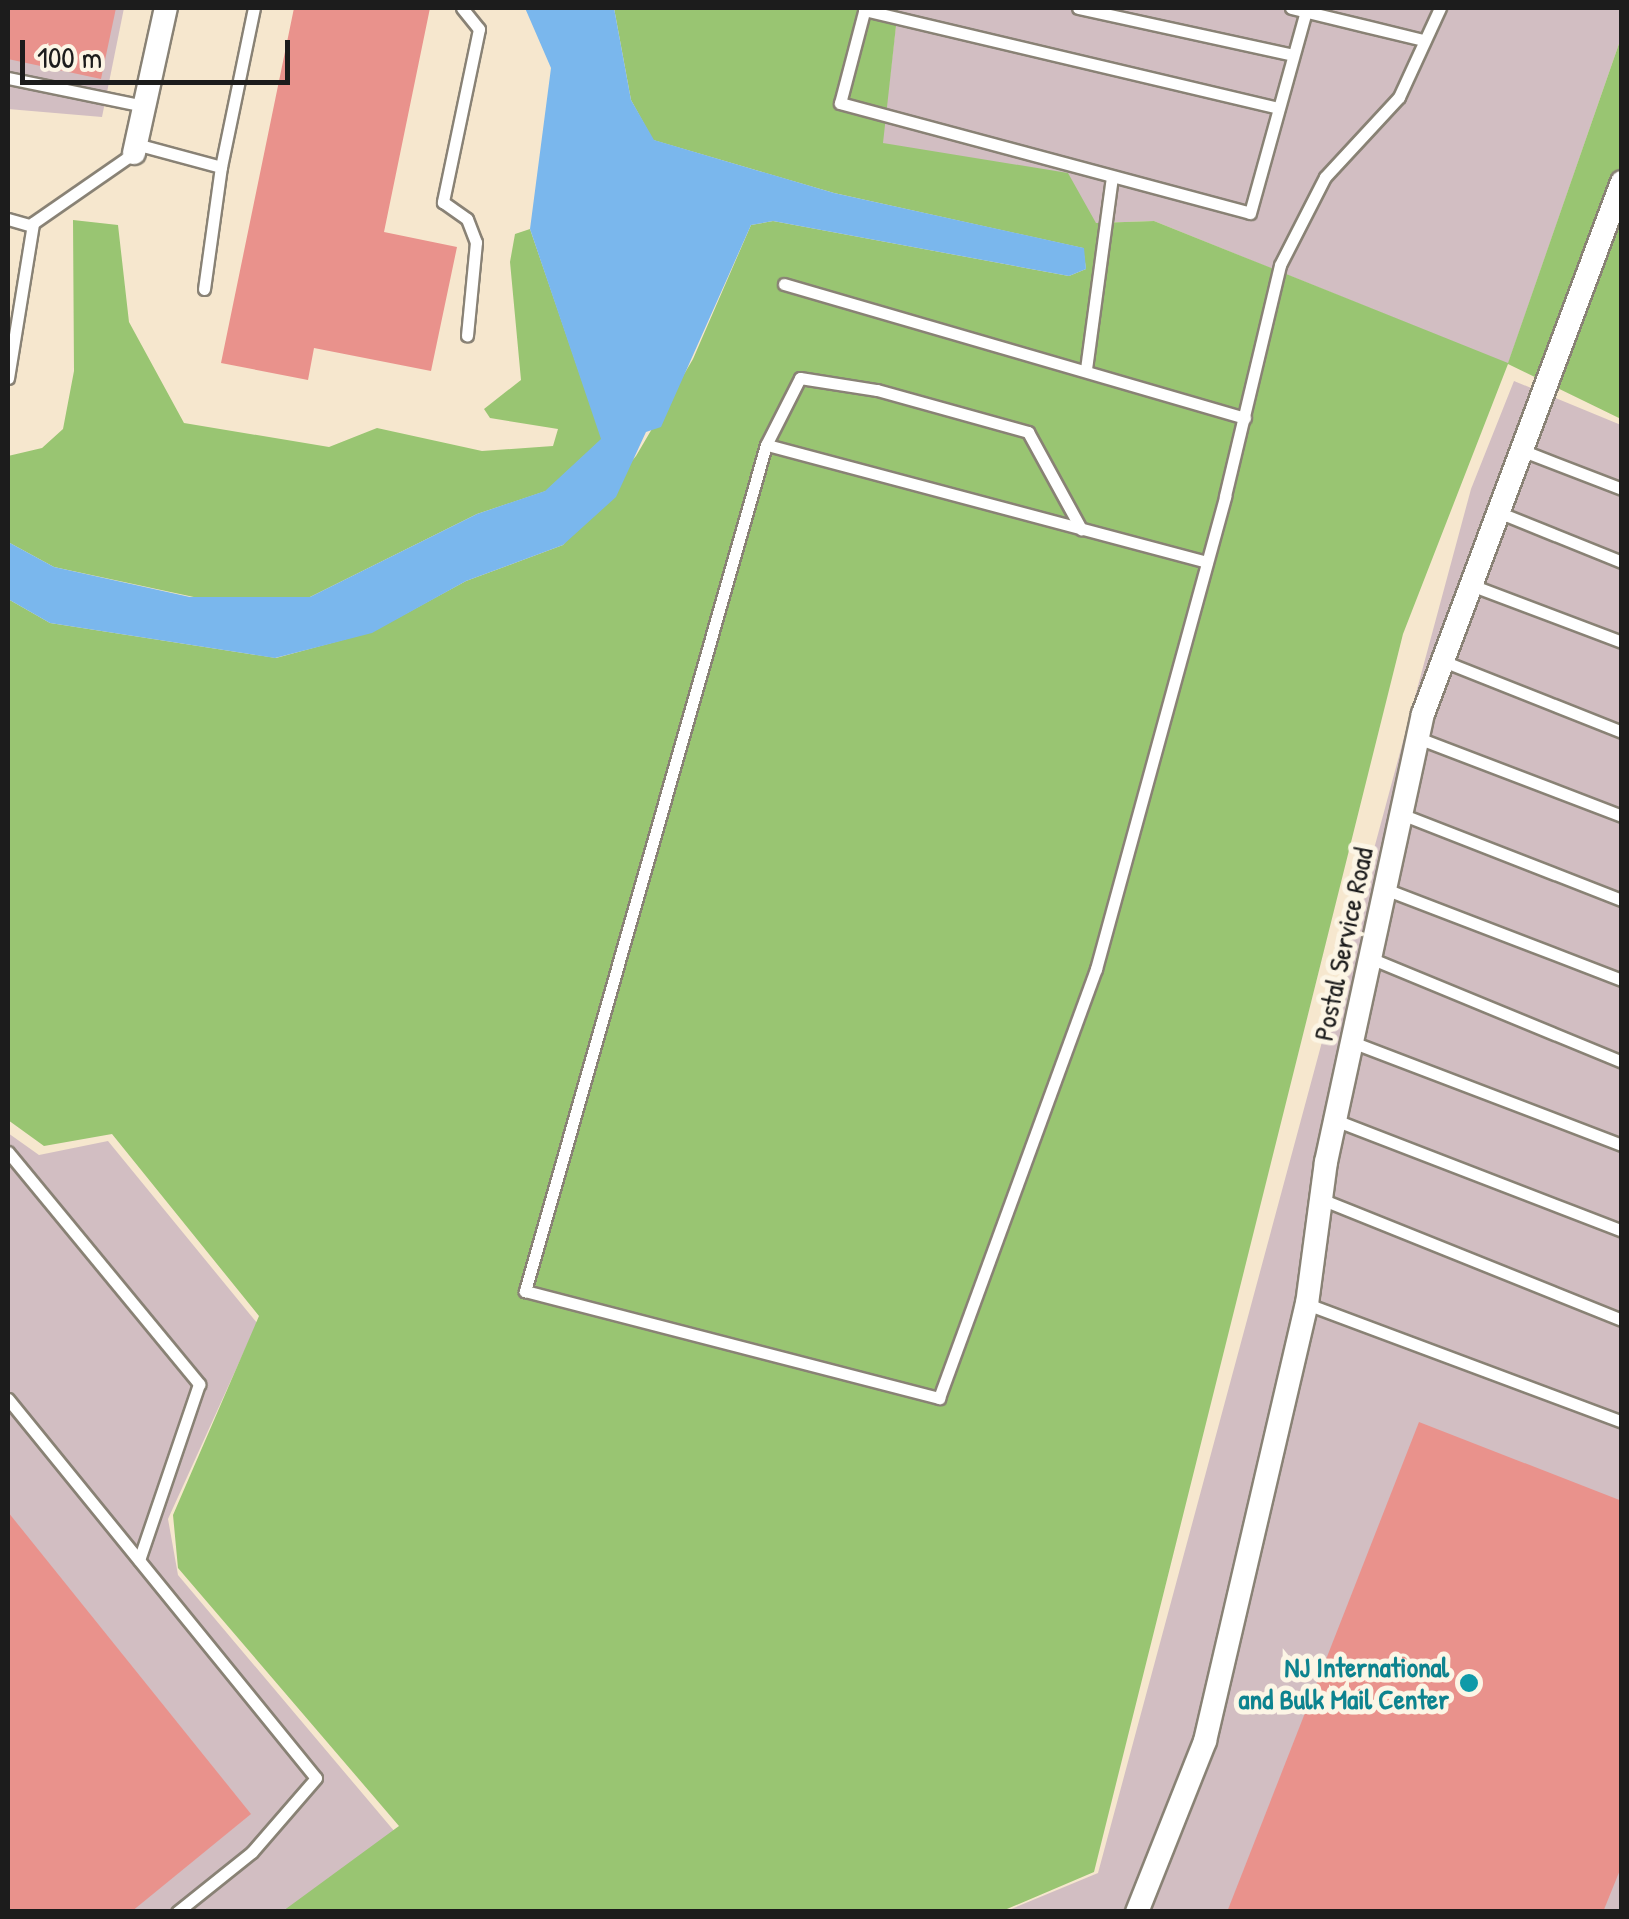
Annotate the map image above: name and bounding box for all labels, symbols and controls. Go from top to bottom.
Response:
scale bar [25,20,295,82]
text: 100 m [37,37,102,77]
street label: Postal Service Road [1306,844,1380,1044]
place label: NJ International and Bulk Mail Center [1239,1650,1449,1716]
marker: NJ International and Bulk Mail Center [1458,1672,1480,1694]

